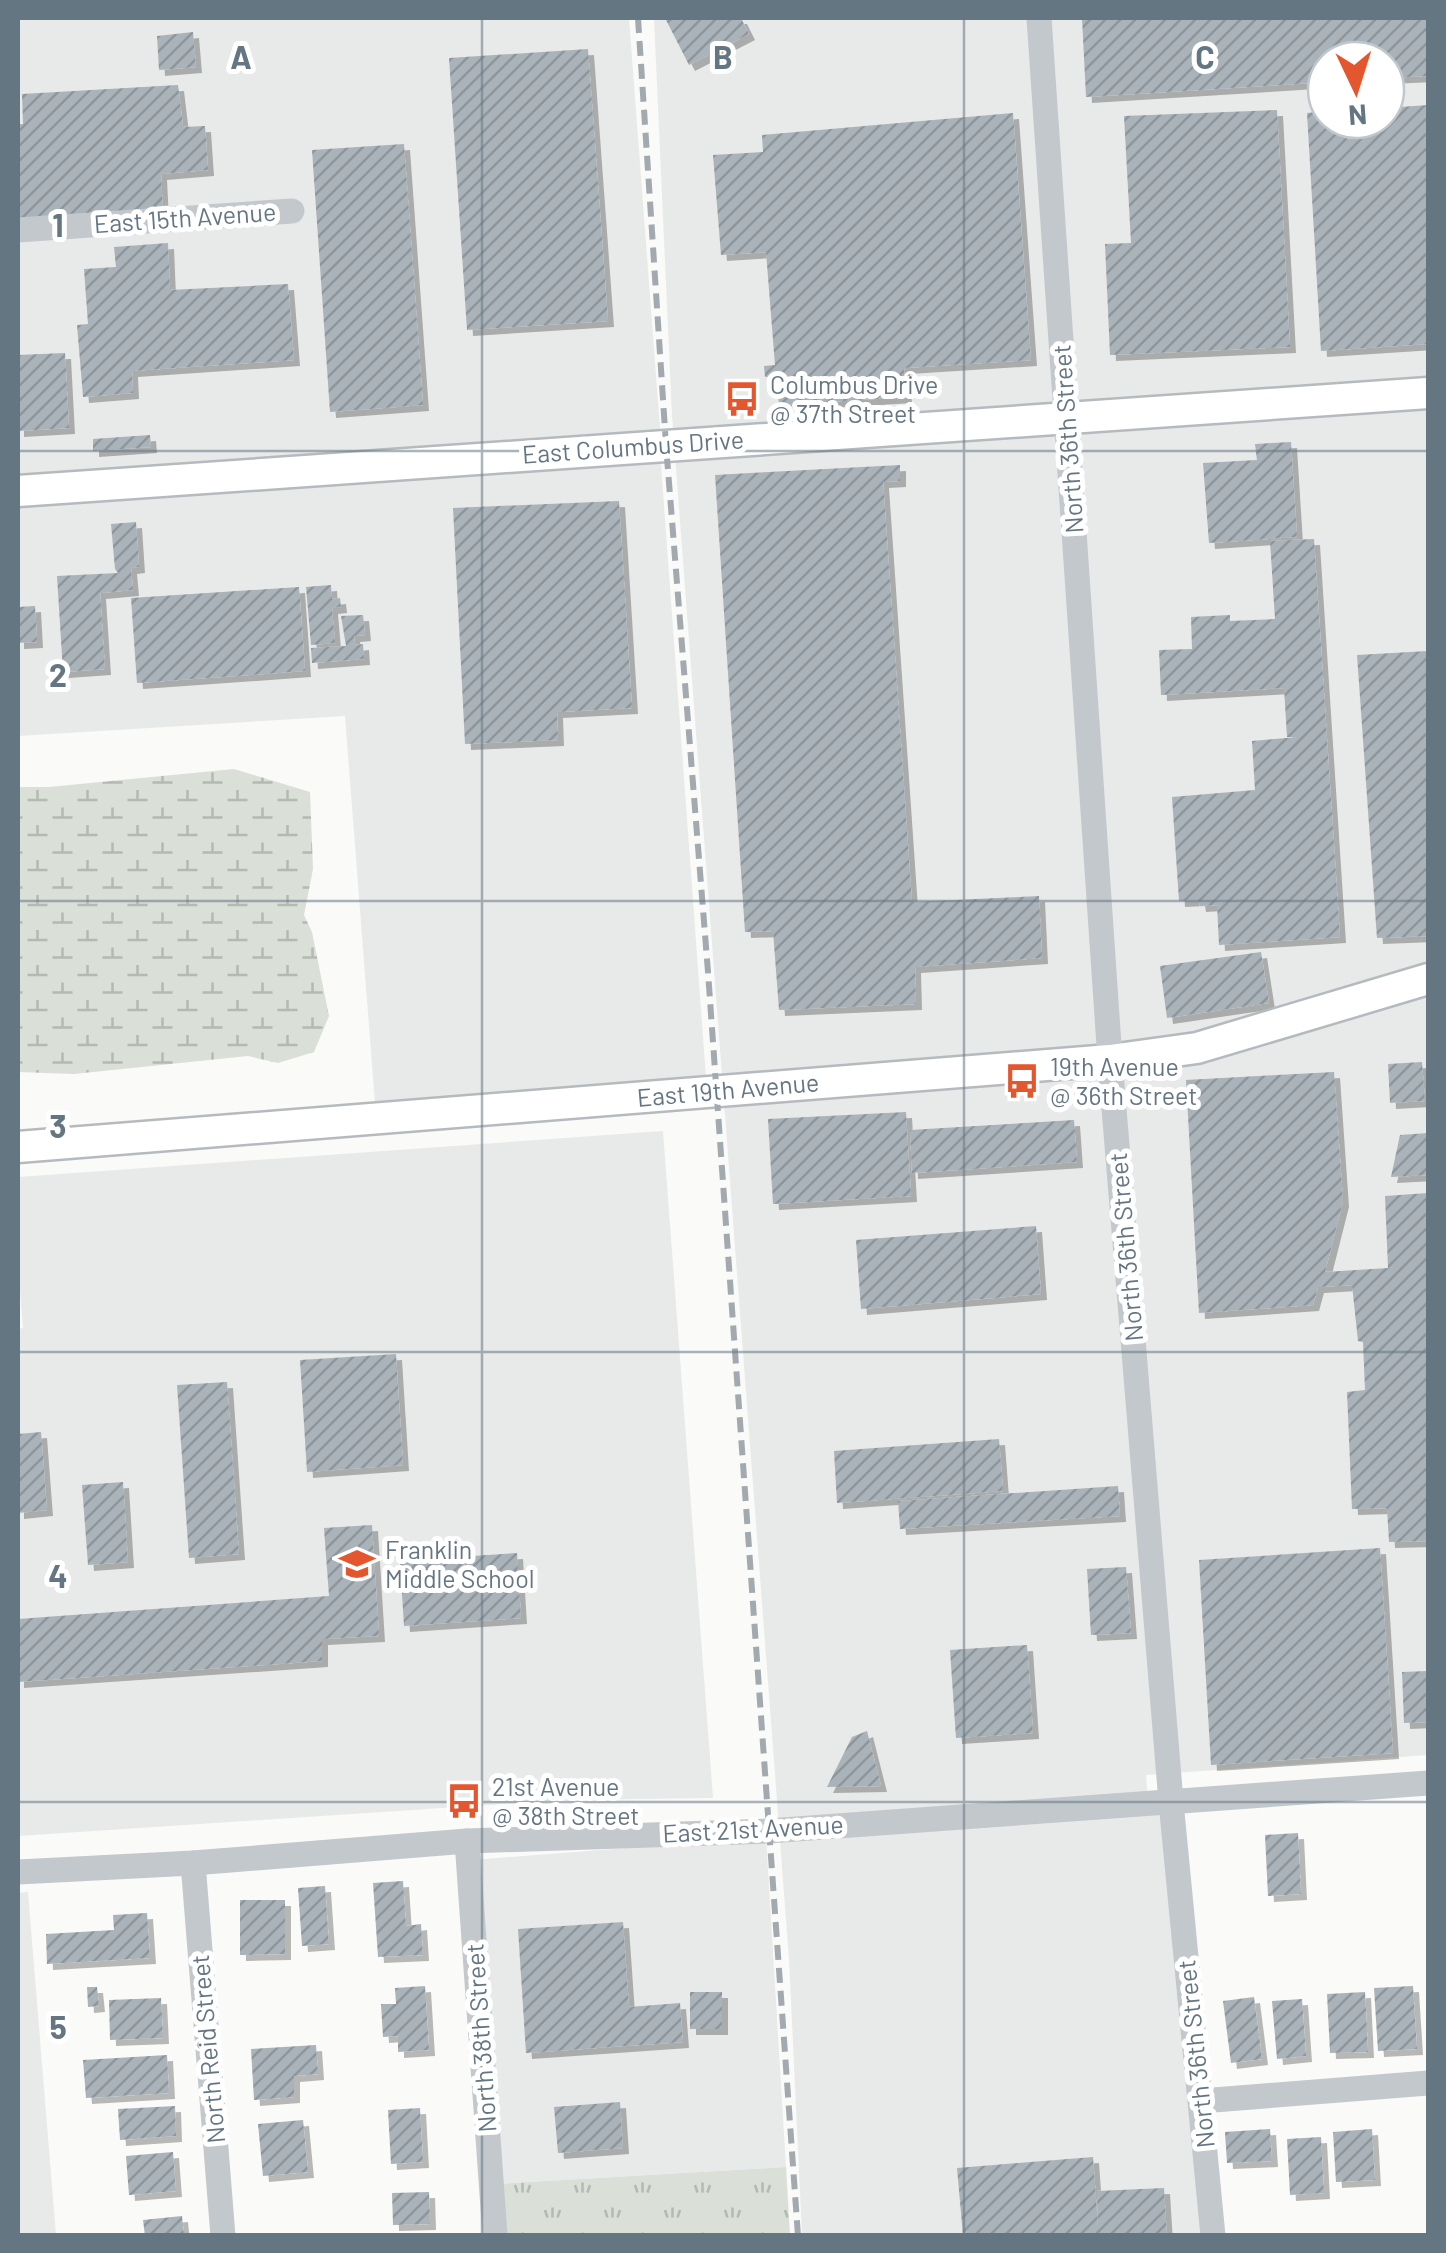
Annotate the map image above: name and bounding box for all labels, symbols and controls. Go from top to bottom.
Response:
text: A [230,37,252,75]
text: B [713,37,733,75]
text: C [1195,37,1215,75]
north arrow [1306,40,1406,140]
text: N [1347,98,1368,134]
street label: East 15th Avenue [93,196,277,238]
text: 1 [52,205,64,243]
street label: North 36th Street [1045,344,1089,534]
place label: Columbus Drive @ 37th Street [770,369,938,428]
bus stop icon: Columbus Drive @ 37th Street [723,380,761,418]
street label: East Columbus Drive [521,423,745,469]
text: 2 [49,655,67,693]
place label: 19th Avenue @ 36th Street [1050,1051,1197,1110]
bus stop icon: 19th Avenue @ 36th Street [1003,1062,1041,1100]
street label: East 19th Avenue [636,1066,820,1112]
text: 3 [49,1106,67,1144]
street label: North 36th Street [1102,1152,1148,1343]
place label: Franklin Middle School [385,1534,535,1593]
school or university icon: Franklin Middle School [338,1545,376,1583]
text: 4 [48,1556,68,1594]
place label: 21st Avenue @ 38th Street [492,1771,639,1830]
bus stop icon: 21st Avenue @ 38th Street [445,1782,483,1820]
street label: East 21st Avenue [662,1808,844,1848]
street label: North 38th Street [458,1943,502,2134]
street label: North Reid Street [184,1953,230,2145]
street label: North 36th Street [1170,1958,1220,2150]
text: 5 [49,2007,67,2045]

